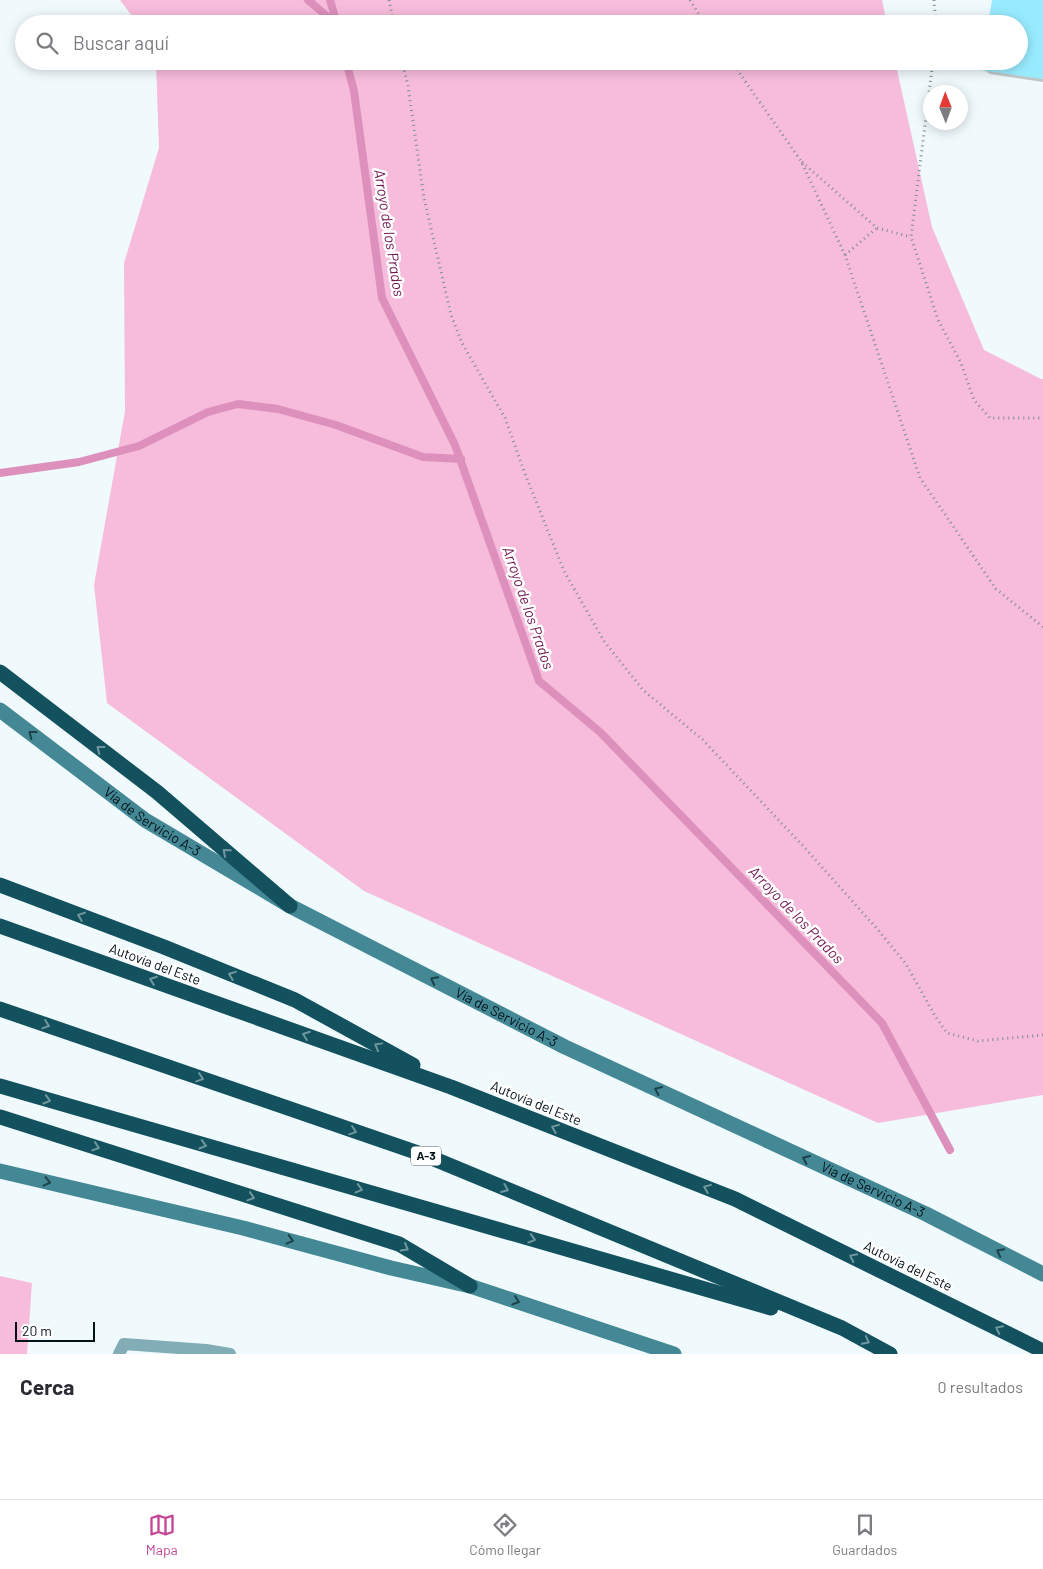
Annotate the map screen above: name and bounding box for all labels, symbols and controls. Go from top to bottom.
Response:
search box [15,15,1028,70]
icon: search [33,29,61,57]
text: Buscar aquí [73,31,169,54]
north arrow [923,85,968,130]
water label: Arroyo de los Prados [371,168,409,298]
water label: Arroyo de los Prados [499,544,558,671]
one-way arrow [28,730,37,739]
one-way arrow [97,746,106,755]
street label: Vía de Servicio A-3 [101,783,204,859]
one-way arrow [223,849,232,858]
water label: Arroyo de los Prados [746,862,848,967]
one-way arrow [77,911,86,922]
street label: Autovía del Este [107,939,203,988]
one-way arrow [228,970,237,981]
one-way arrow [149,976,158,986]
one-way arrow [430,976,439,986]
street label: Vía de Servicio A-3 [453,983,561,1050]
one-way arrow [41,1019,50,1029]
one-way arrow [302,1031,311,1041]
one-way arrow [374,1042,383,1052]
one-way arrow [195,1072,203,1082]
street label: Autovía del Este [488,1077,584,1128]
one-way arrow [654,1086,663,1097]
one-way arrow [42,1094,50,1104]
one-way arrow [552,1124,560,1134]
one-way arrow [349,1125,357,1135]
one-way arrow [199,1139,207,1149]
one-way arrow [92,1142,100,1152]
road number: A-3 [411,1146,441,1166]
one-way arrow [802,1154,811,1165]
street label: Vía de Servicio A-3 [818,1158,928,1220]
one-way arrow [43,1176,52,1187]
one-way arrow [500,1182,509,1193]
one-way arrow [355,1184,363,1194]
one-way arrow [703,1184,711,1194]
one-way arrow [247,1191,255,1201]
one-way arrow [528,1233,537,1244]
one-way arrow [285,1235,293,1245]
street label: Autovía del Este [861,1237,955,1294]
one-way arrow [400,1241,409,1251]
one-way arrow [996,1248,1005,1258]
one-way arrow [850,1254,859,1264]
one-way arrow [512,1296,520,1306]
scale bar [15,1319,95,1342]
text: 20 m [22,1322,52,1339]
one-way arrow [996,1325,1005,1335]
one-way arrow [861,1335,870,1345]
text: Cerca [20,1374,74,1399]
text: 0 resultados [938,1377,1023,1396]
tab: Mapa [146,1511,178,1558]
tab: Cómo llegar [469,1511,541,1558]
tab: Guardados [832,1511,897,1558]

